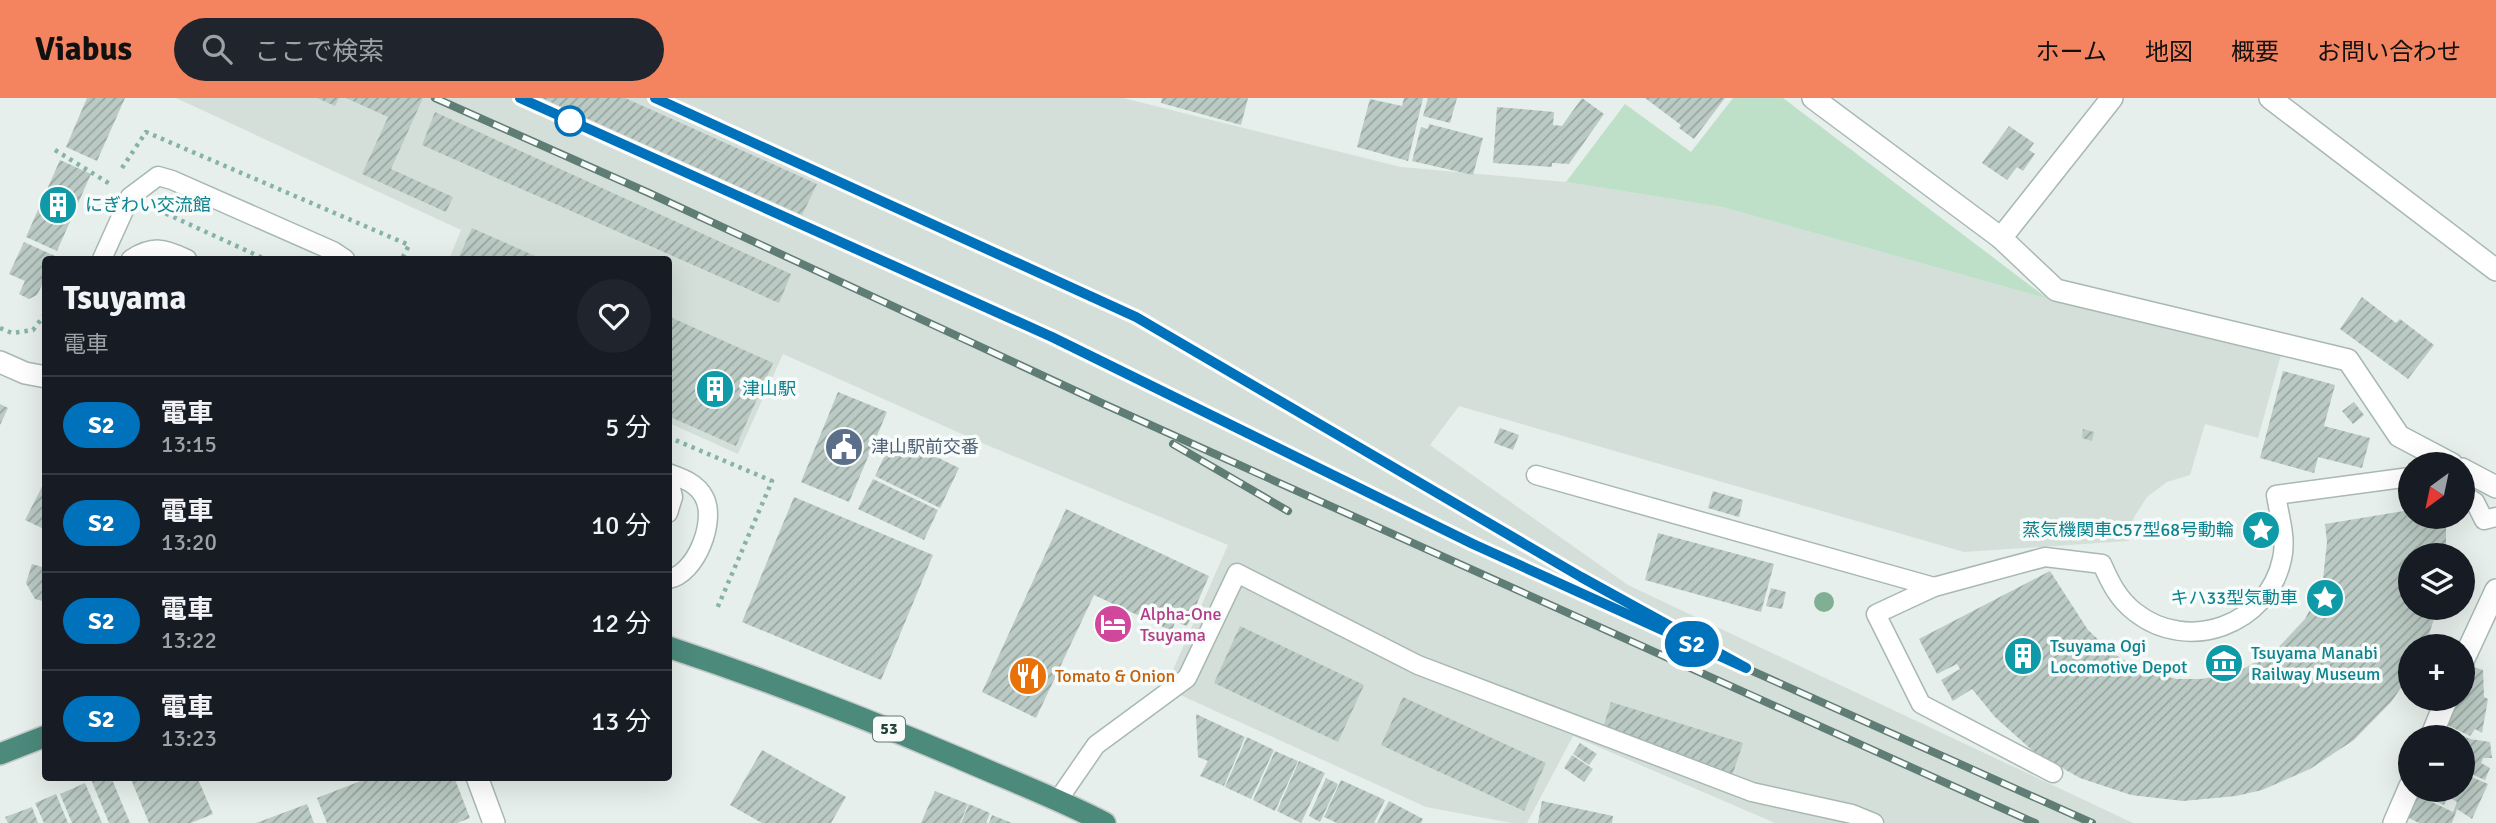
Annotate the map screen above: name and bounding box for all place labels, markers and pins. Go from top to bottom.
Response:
unlabelled marker [555,106,585,136]
building icon: にぎわい交流館 [37,184,79,226]
place label: にぎわい交流館 [85,194,211,216]
building icon: 津山駅 [694,368,736,410]
place label: 津山駅 [742,378,796,400]
public building icon: 津山駅前交番 [823,426,865,468]
place label: 津山駅前交番 [871,436,979,458]
place icon: 蒸気機関車C57型68号動輪 [2240,509,2282,551]
place label: 蒸気機関車C57型68号動輪 [2022,519,2234,541]
place icon: キハ33型気動車 [2304,577,2346,619]
place label: キハ33型気動車 [2171,587,2298,609]
hotel icon: Alpha-One Tsuyama [1092,603,1134,645]
place label: Alpha-One Tsuyama [1140,603,1222,646]
building icon: Tsuyama Ogi Locomotive Depot [2002,635,2044,677]
place label: Tsuyama Ogi Locomotive Depot [2050,635,2187,678]
museum icon: Tsuyama Manabi Railway Museum [2203,642,2245,684]
place label: Tsuyama Manabi Railway Museum [2251,642,2380,685]
restaurant icon: Tomato & Onion [1007,655,1049,697]
place label: Tomato & Onion [1055,665,1175,687]

